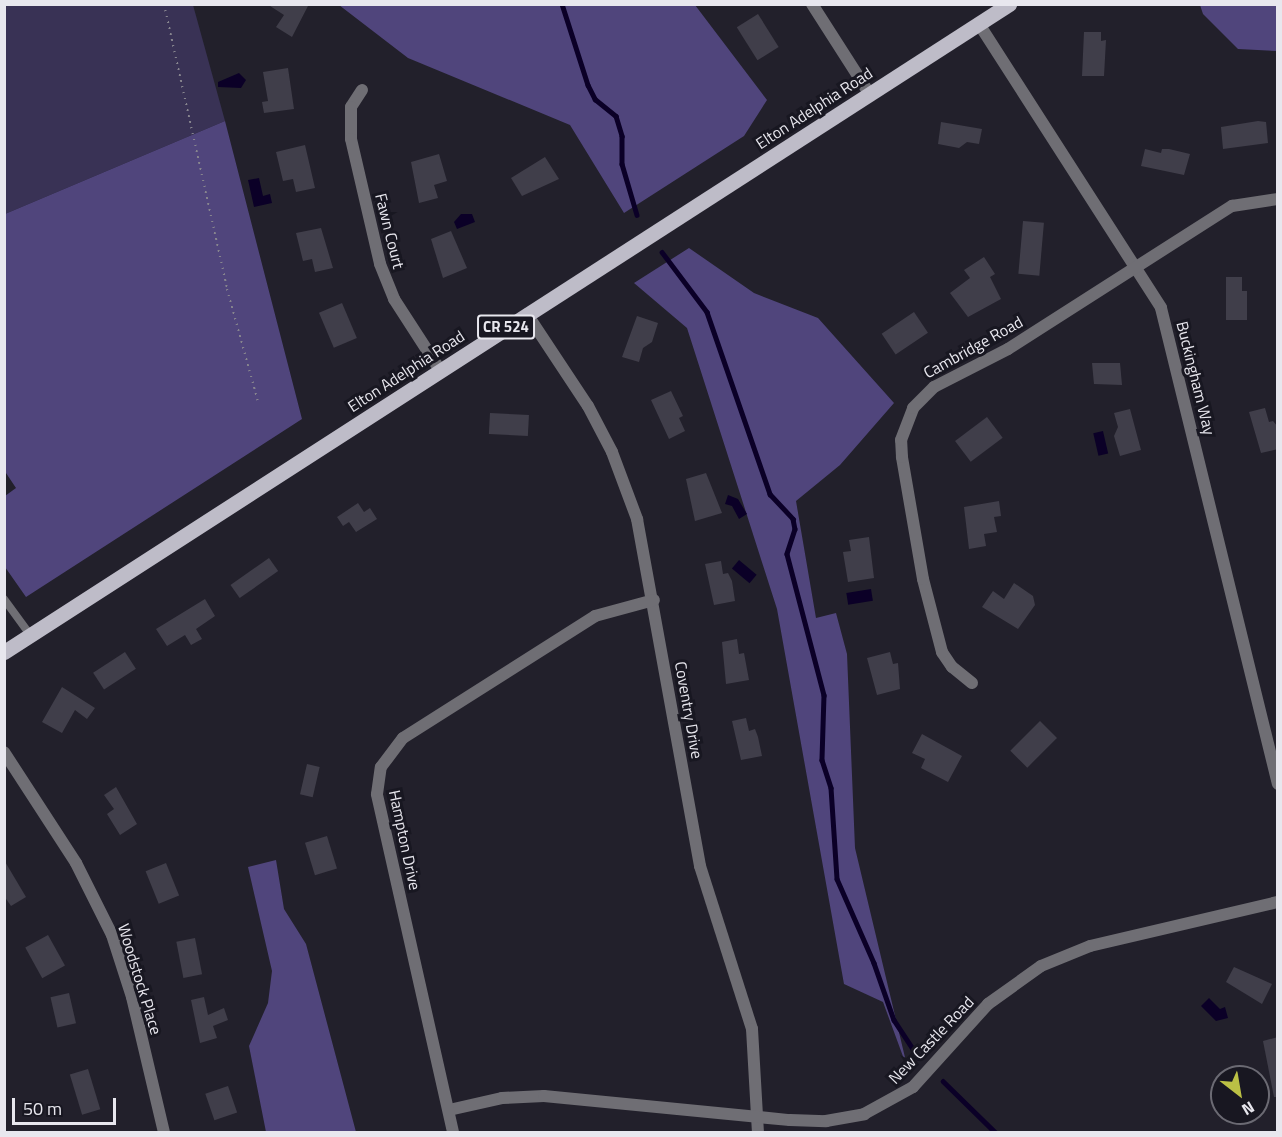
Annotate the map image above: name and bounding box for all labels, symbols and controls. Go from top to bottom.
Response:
street label: Elton Adelphia Road [752,63,876,153]
street label: Fawn Court [371,191,409,271]
street label: Cambridge Road [920,312,1026,382]
road number: CR 524 [476,315,536,339]
street label: Buckingham Way [1173,319,1219,437]
street label: Elton Adelphia Road [344,326,468,416]
street label: Coventry Drive [671,660,707,760]
street label: Hampton Drive [385,788,425,892]
street label: Woodstock Place [114,921,166,1037]
street label: New Castle Road [884,992,978,1088]
north arrow [1210,1065,1270,1125]
scale bar [15,1086,118,1124]
text: 50 m [23,1095,62,1122]
text: N [1237,1096,1259,1122]

